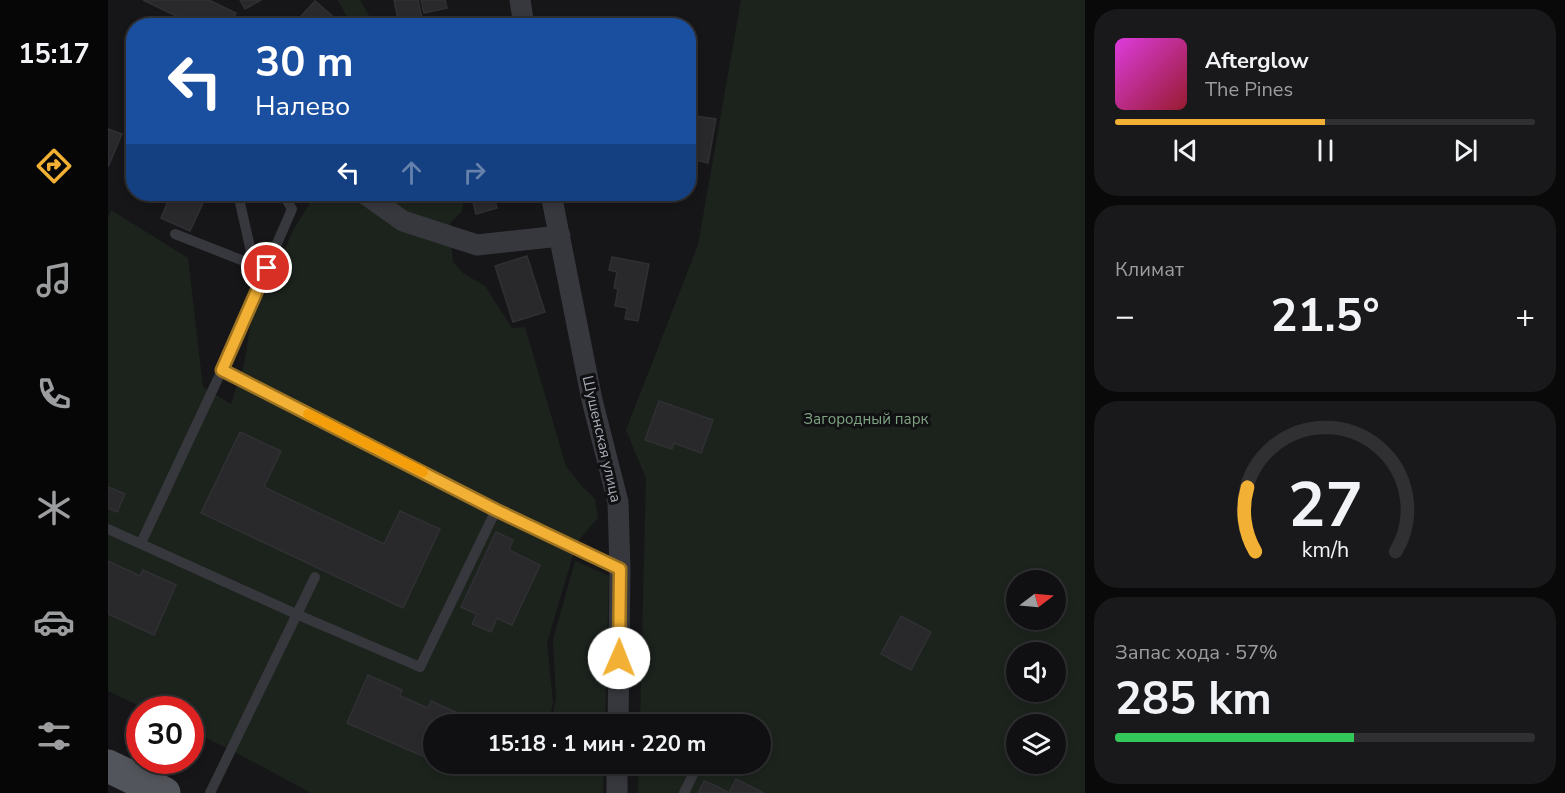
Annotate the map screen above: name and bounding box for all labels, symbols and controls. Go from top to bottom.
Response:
text: 30 m [255,34,354,91]
text: 15:17 [18,36,90,73]
icon: left [156,42,234,120]
text: Afterglow [1205,46,1309,76]
text: The Pines [1205,76,1293,103]
text: Налево [255,88,350,125]
icon: previous [1169,134,1202,167]
icon: pause [1309,134,1342,167]
icon: next [1449,134,1482,167]
icon: directions [33,145,75,187]
icon: left [332,156,365,189]
icon: ahead [395,156,428,189]
icon: right [458,156,491,189]
pin [241,242,292,293]
icon: arrive [250,251,283,284]
text: Климат [1115,256,1184,283]
icon: music [33,259,75,301]
text: 21.5° [1270,286,1380,347]
text: − [1115,294,1135,339]
text: + [1515,294,1535,339]
icon: phone [33,373,75,415]
street label: Шушенская улица [578,374,626,504]
park label: Загородный парк [804,409,929,429]
text: 27 [1288,463,1362,548]
icon: climate [33,487,75,529]
text: km/h [1301,535,1349,565]
north arrow [1006,570,1066,630]
map controls [1006,570,1066,774]
icon: car [33,601,75,643]
position arrow [587,626,651,690]
text: Запас хода · 57% [1115,639,1278,666]
button: sound [1006,642,1066,702]
text: 285 km [1115,669,1272,730]
speed limit sign: 30 [126,696,204,774]
button: layers [1006,714,1066,774]
icon: filters [33,715,75,757]
text: 15:18 · 1 мин · 220 m [488,729,706,759]

